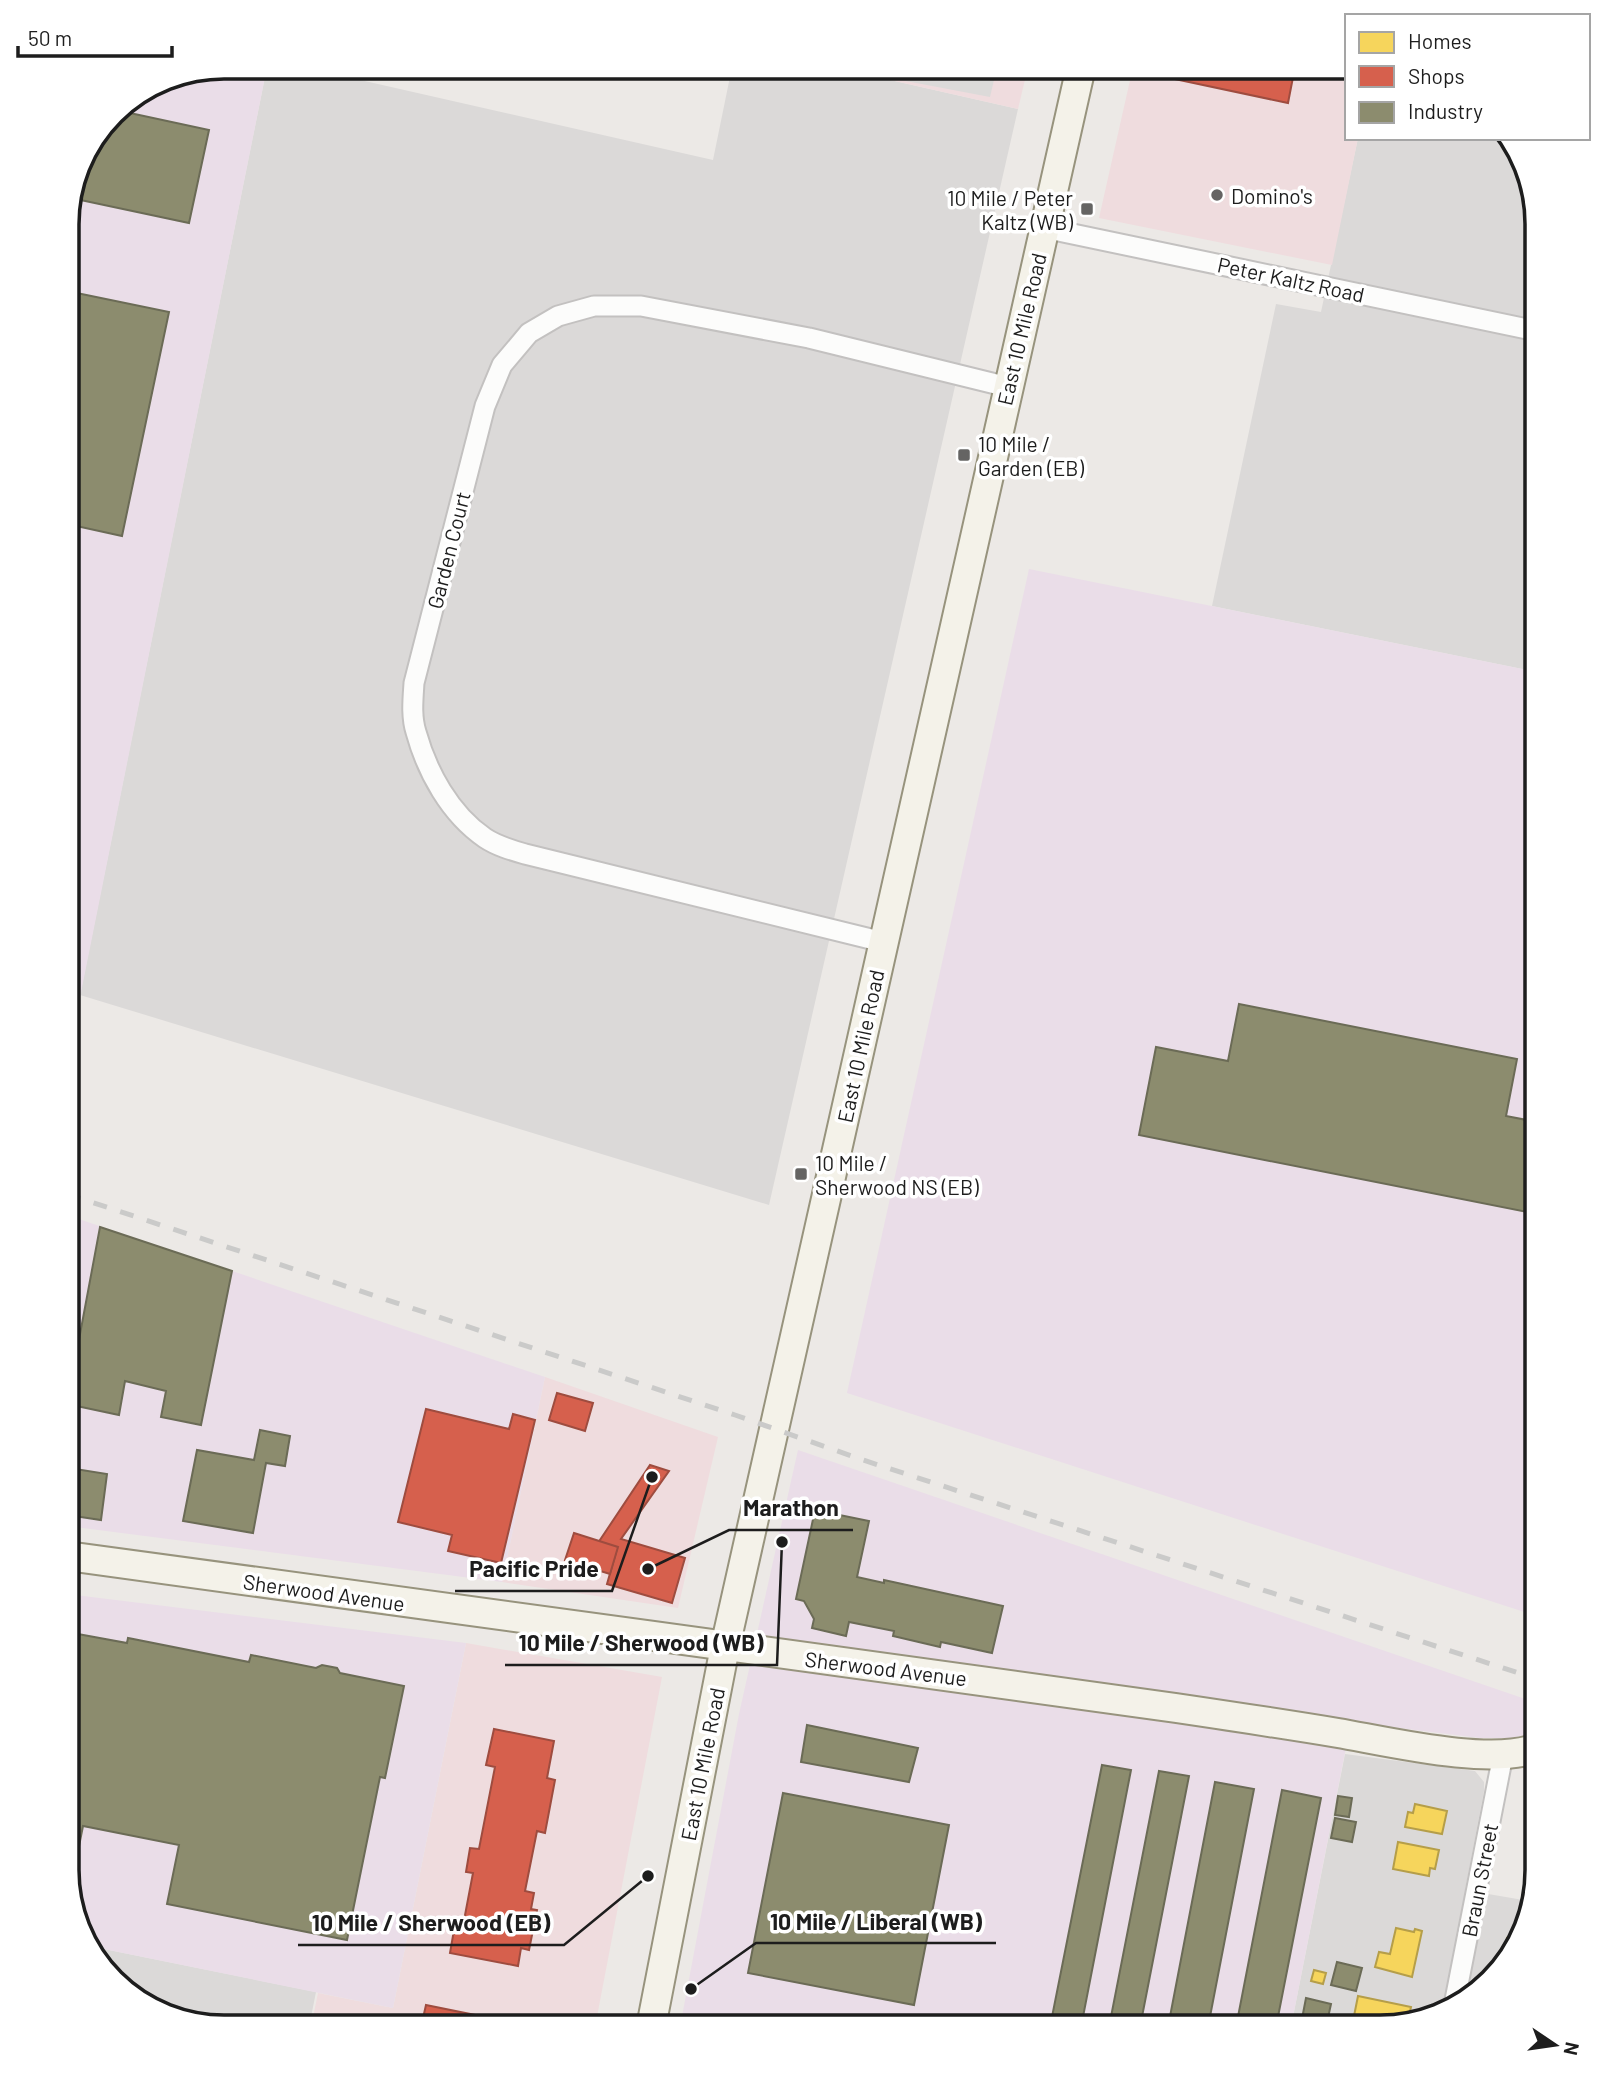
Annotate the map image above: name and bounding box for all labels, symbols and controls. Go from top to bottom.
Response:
scale bar [18,14,172,58]
legend [1345,14,1590,140]
text: 50 m [28,25,72,50]
text: Homes [1408,28,1472,53]
text: Shops [1408,63,1465,88]
text: Industry [1408,98,1483,123]
place label: Domino's [1231,183,1313,208]
place label: 10 Mile / Peter Kaltz (WB) [947,185,1074,234]
marker: Domino's [1209,187,1225,203]
marker: 10 Mile / Peter Kaltz (WB) [1079,201,1095,217]
street label: East 10 Mile Road [991,250,1051,408]
street label: Peter Kaltz Road [1215,251,1367,307]
place label: 10 Mile / Garden (EB) [978,431,1085,480]
marker: 10 Mile / Garden (EB) [956,447,972,463]
street label: Garden Court [421,489,475,611]
street label: East 10 Mile Road [832,967,888,1125]
place label: 10 Mile / Sherwood NS (EB) [815,1150,979,1199]
marker: 10 Mile / Sherwood NS (EB) [793,1166,809,1182]
callout: Marathon [729,1486,853,1530]
text: Marathon [743,1493,839,1521]
callout: Pacific Pride [455,1547,612,1591]
text: Pacific Pride [469,1554,599,1582]
street label: Sherwood Avenue [242,1568,406,1616]
callout: 10 Mile / Sherwood (WB) [505,1621,777,1665]
text: 10 Mile / Sherwood (WB) [519,1628,763,1656]
street label: Sherwood Avenue [804,1646,968,1690]
street label: East 10 Mile Road [675,1685,729,1843]
street label: Braun Street [1456,1821,1502,1939]
callout: 10 Mile / Liberal (WB) [756,1899,996,1943]
callout: 10 Mile / Sherwood (EB) [298,1901,564,1945]
text: 10 Mile / Liberal (WB) [770,1907,982,1935]
text: 10 Mile / Sherwood (EB) [312,1908,550,1936]
north arrow [1520,2010,1590,2080]
text: N [1559,2040,1585,2058]

